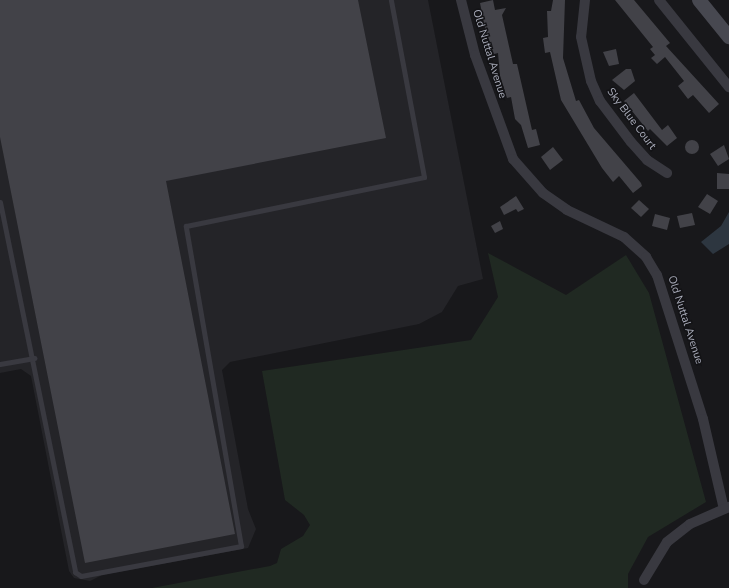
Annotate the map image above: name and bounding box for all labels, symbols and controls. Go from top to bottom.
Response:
street label: Old Nuttal Avenue [469,8,509,100]
street label: Sky Blue Court [604,86,658,152]
street label: Old Nuttal Avenue [664,274,706,366]

